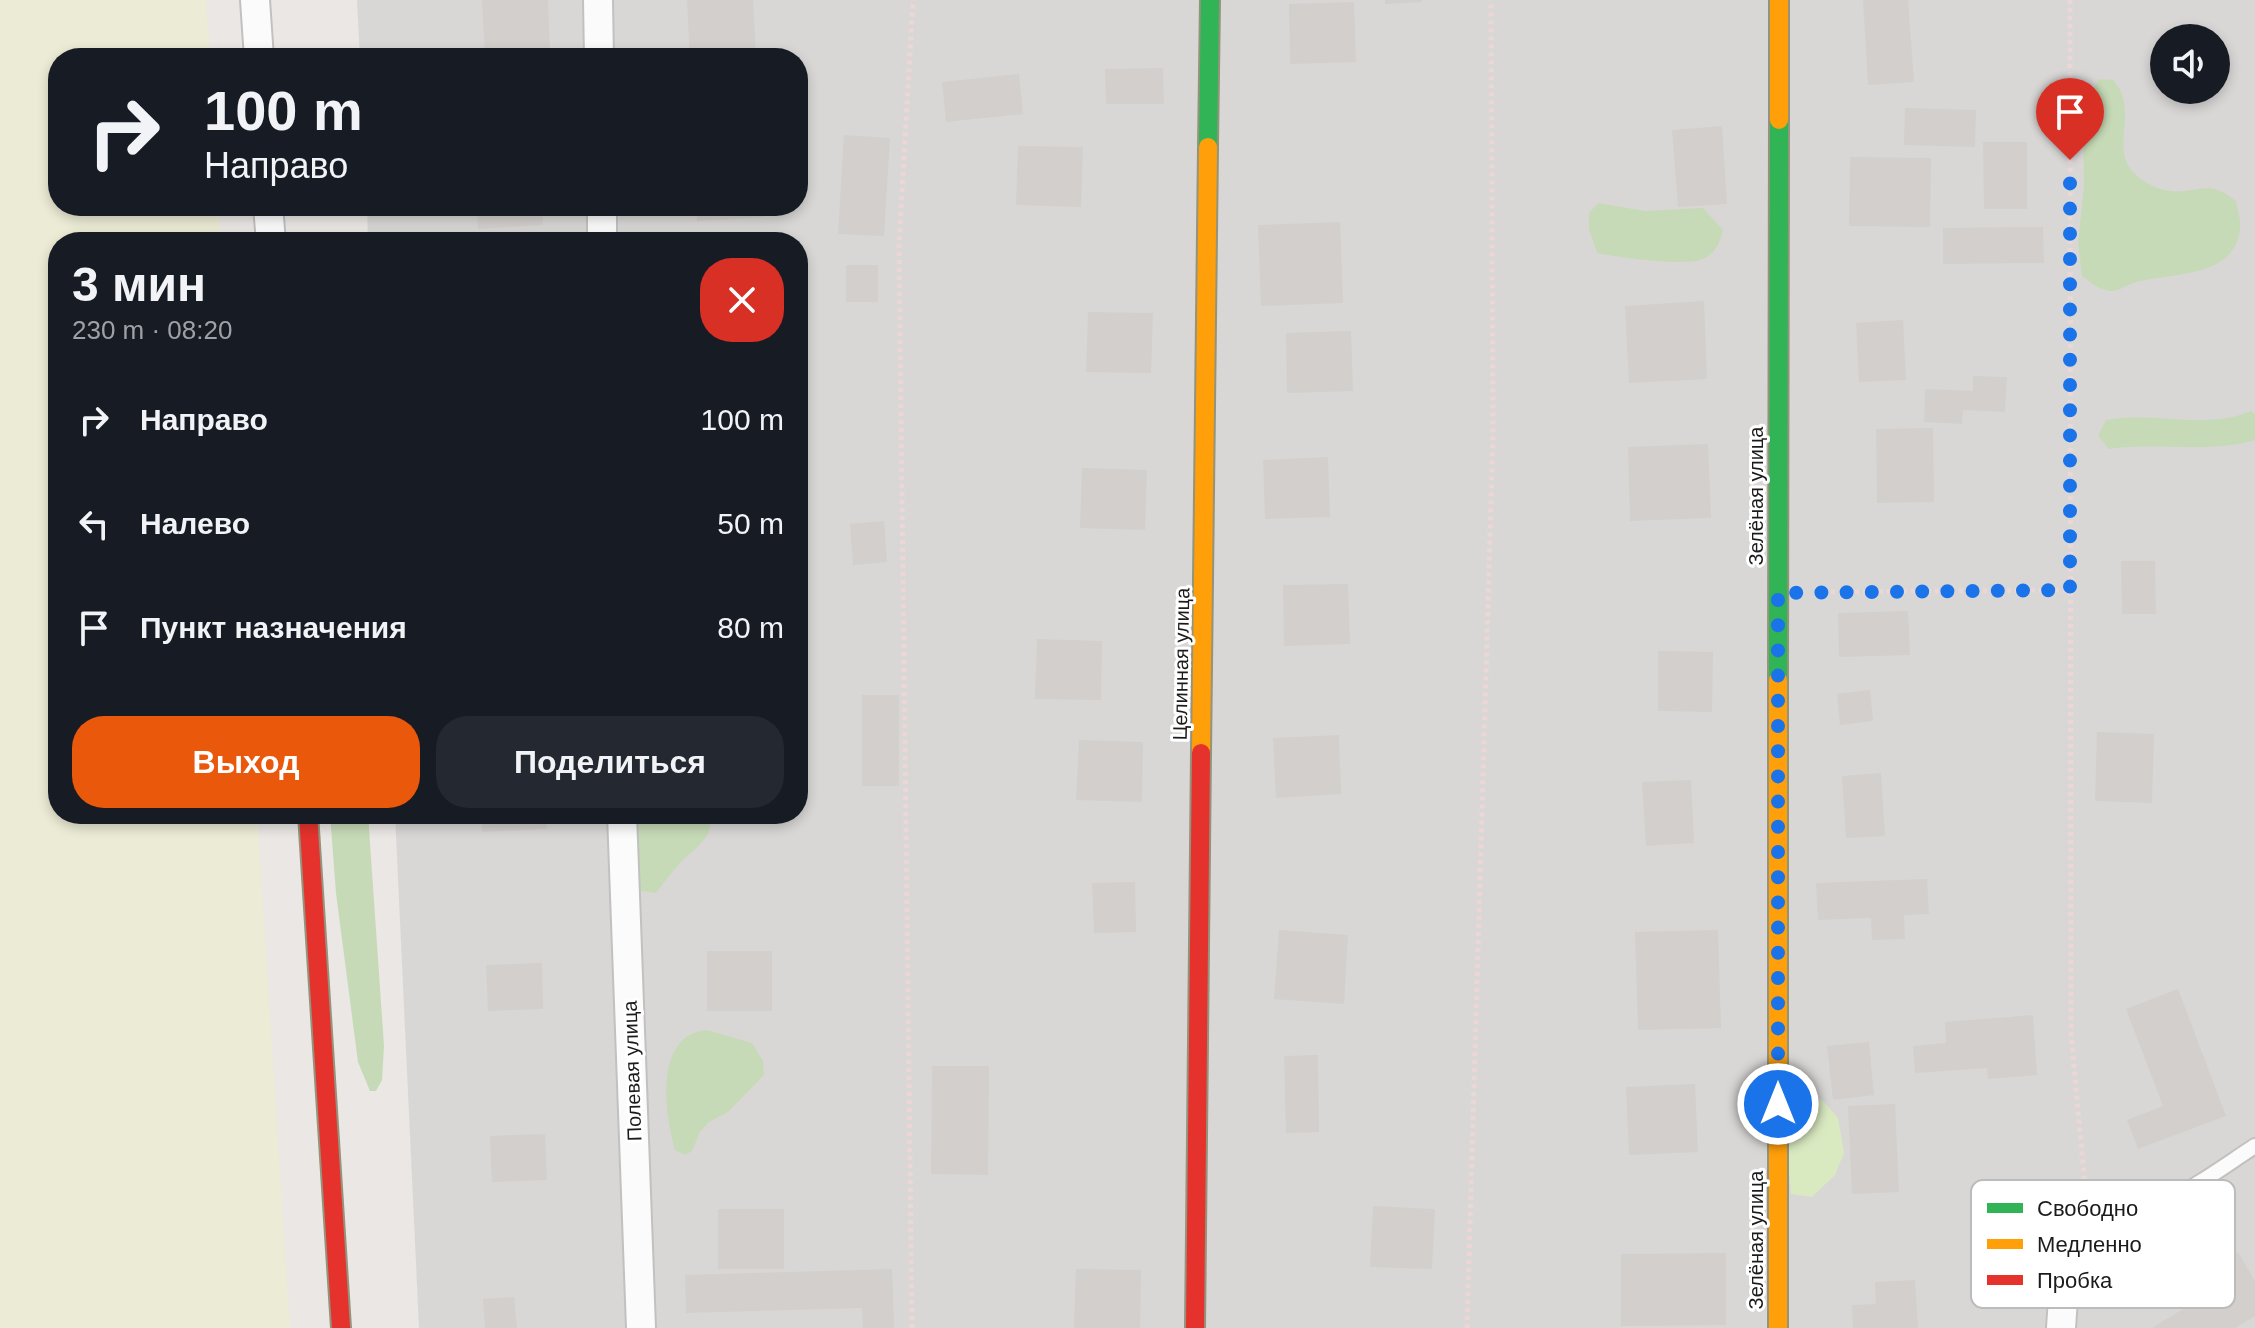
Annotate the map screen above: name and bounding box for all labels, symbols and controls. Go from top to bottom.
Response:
map controls [2150,24,2230,104]
button: sound [2150,24,2230,104]
pin [2036,78,2104,160]
text: 100 m [204,79,363,142]
icon: right [72,80,176,184]
icon: arrive [2048,90,2092,134]
text: Направо [204,145,348,186]
text: 3 мин [72,258,206,311]
button: close [700,258,784,342]
text: 230 m · 08:20 [72,315,232,345]
icon: right [72,398,116,442]
text: Направо [140,403,268,436]
text: 100 m [701,403,784,436]
street label: Зелёная улица [1745,426,1767,565]
icon: left [72,502,116,546]
text: Налево [140,507,250,540]
text: 50 m [717,507,784,540]
street label: Целинная улица [1169,587,1193,741]
icon: arrive [72,606,116,650]
text: Пункт назначения [140,611,407,644]
text: 80 m [717,611,784,644]
button: Выход [72,716,420,808]
button: Поделиться [436,716,784,808]
street label: Полевая улица [619,999,645,1142]
position arrow [1736,1062,1820,1146]
street label: Зелёная улица [1745,1170,1767,1309]
legend [1971,1180,2235,1308]
text: Свободно [2037,1196,2138,1221]
text: Медленно [2037,1232,2142,1257]
text: Пробка [2037,1268,2113,1293]

